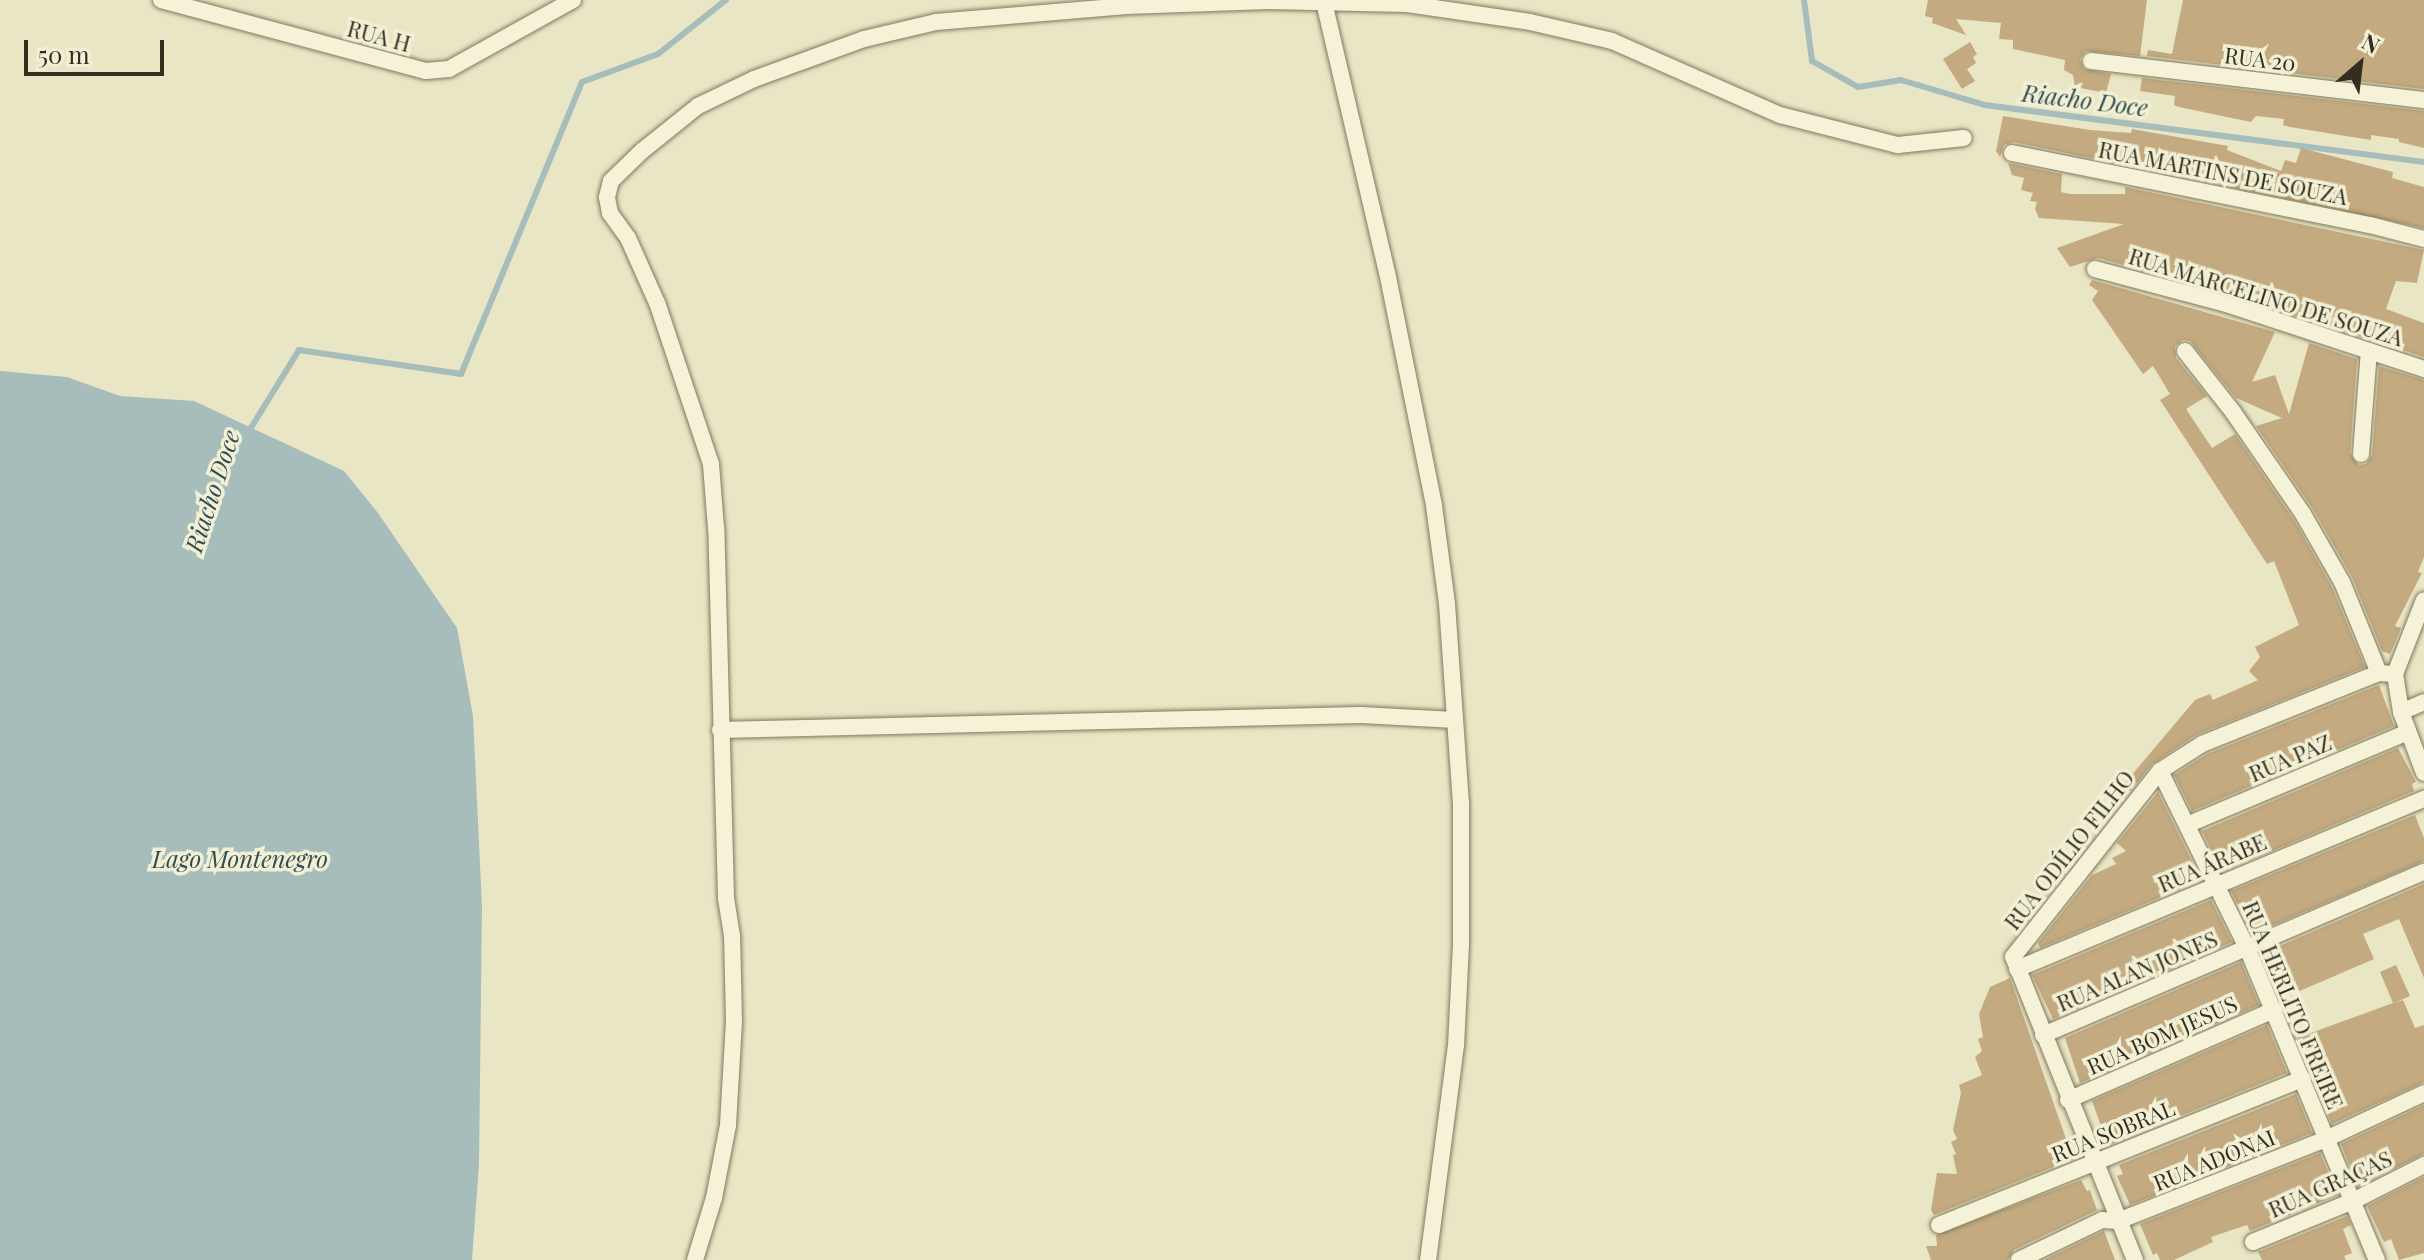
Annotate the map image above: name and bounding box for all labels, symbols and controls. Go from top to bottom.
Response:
street label: RUA H [344,15,414,57]
scale bar [28,24,168,74]
north arrow [2320,24,2400,104]
text: N [2357,26,2385,60]
text: 50 m [38,38,90,70]
street label: RUA 20 [2223,42,2297,76]
water label: Riacho Doce [2020,78,2150,122]
street label: RUA MARTINS DE SOUZA [2096,136,2350,210]
street label: RUA MARCELINO DE SOUZA [2126,243,2406,351]
water label: Riacho Doce [179,426,245,556]
street label: RUA PAZ [2245,729,2335,787]
street label: RUA ODÍLIO FILHO [1999,765,2139,935]
street label: RUA ÁRABE [2154,828,2270,898]
water label: Lago Montenegro [152,845,328,873]
street label: RUA HERLITO FREIRE [2237,897,2349,1113]
street label: RUA ALAN JONES [2052,925,2222,1017]
street label: RUA BOM JESUS [2083,990,2241,1080]
street label: RUA SOBRAL [2048,1094,2178,1168]
street label: RUA ADONAI [2149,1123,2279,1197]
street label: RUA GRAÇAS [2264,1145,2396,1223]

